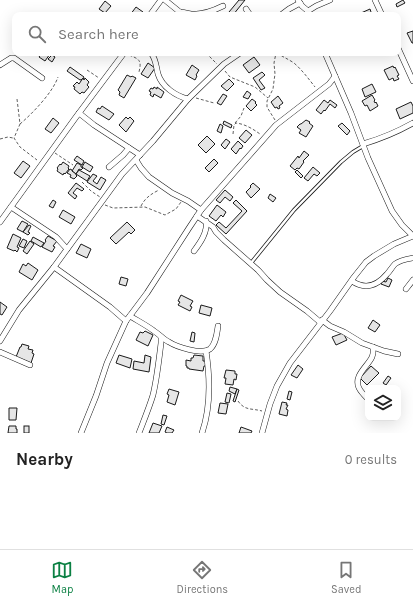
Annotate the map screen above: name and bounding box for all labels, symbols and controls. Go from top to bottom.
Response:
search box [12,12,401,56]
icon: search [26,23,48,45]
text: Search here [58,25,139,43]
map controls [365,385,401,421]
button: layers [365,385,401,421]
text: Nearby [16,449,73,469]
text: 0 results [345,452,397,467]
tab: Map [51,559,73,596]
tab: Directions [176,559,228,596]
tab: Saved [331,559,362,596]

